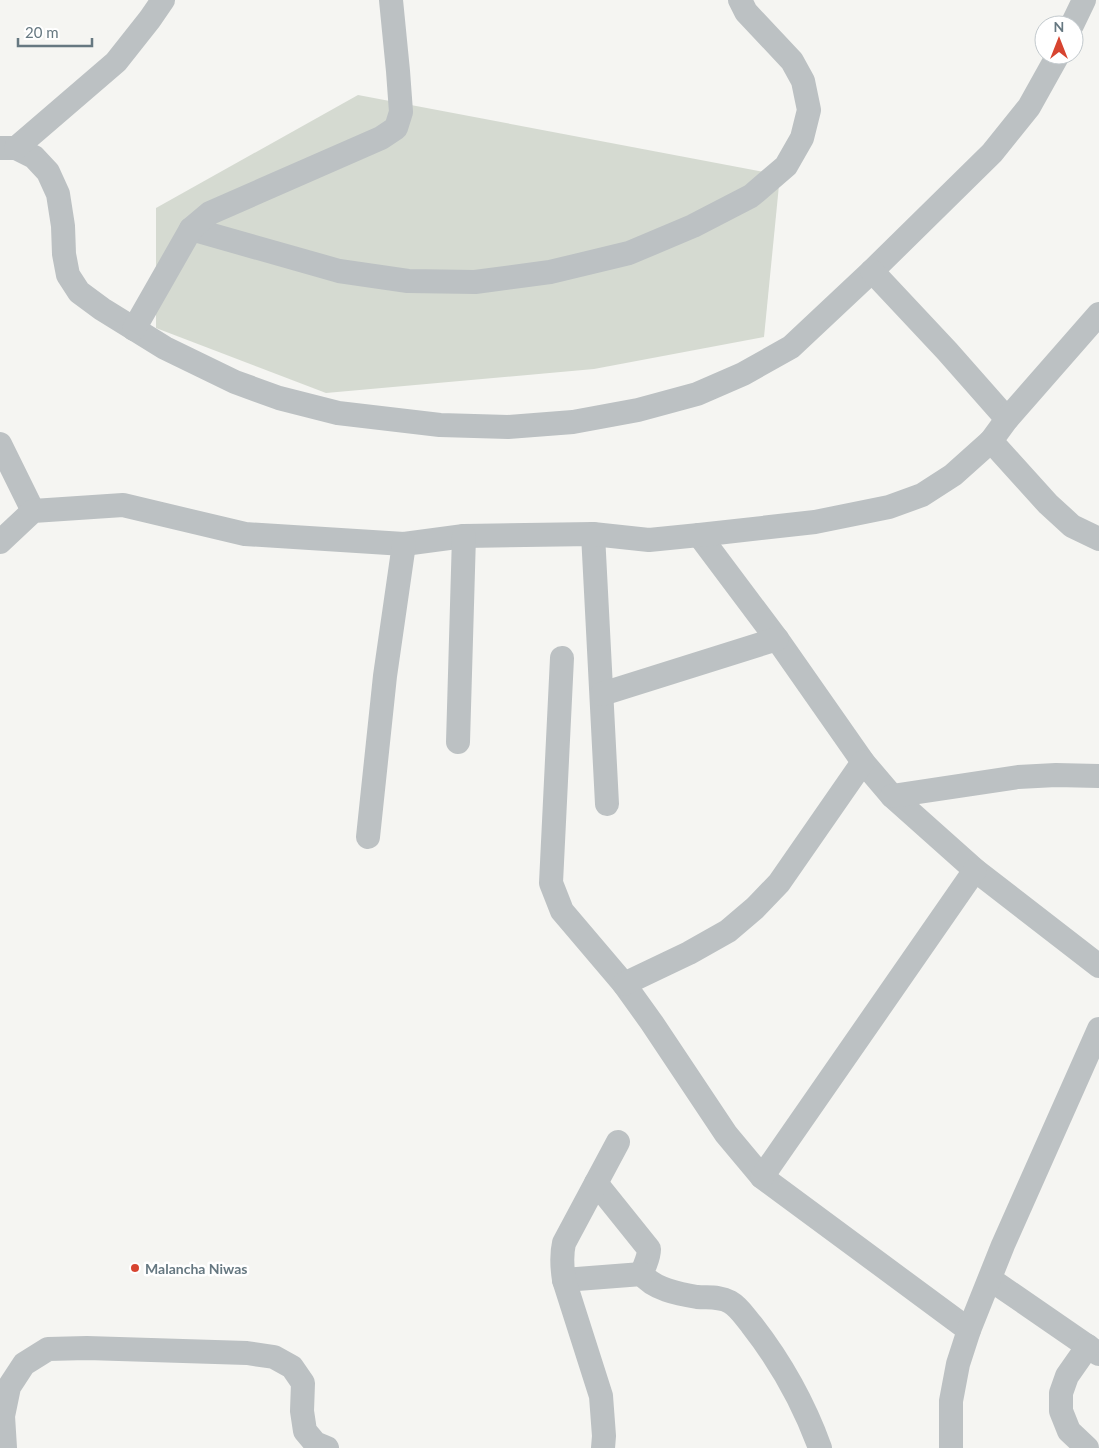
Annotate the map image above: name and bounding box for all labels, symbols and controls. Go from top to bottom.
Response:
scale bar [18,15,91,47]
north arrow [1034,15,1084,65]
text: N [1054,18,1064,35]
text: 20 m [25,23,59,41]
place label: Malancha Niwas [145,1260,247,1277]
marker: Malancha Niwas [129,1262,141,1274]

